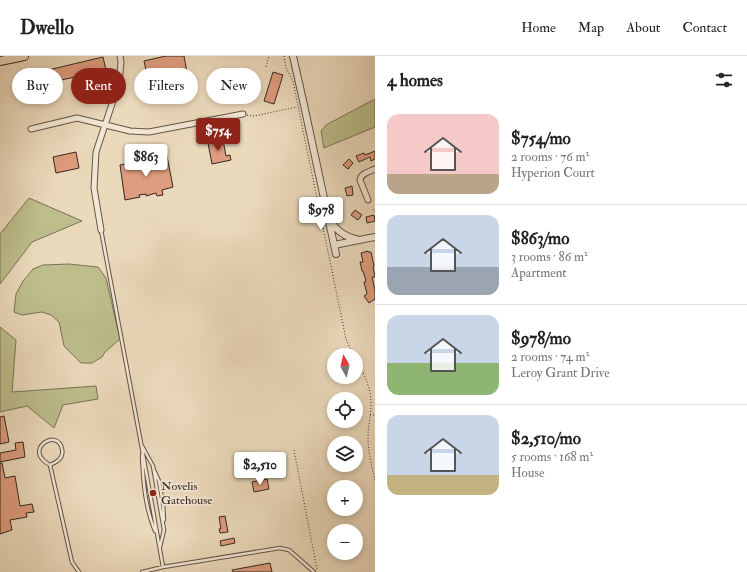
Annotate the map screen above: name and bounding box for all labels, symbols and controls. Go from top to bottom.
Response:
text: Dwello [20,16,74,40]
text: Home [521,19,556,36]
text: Map [578,19,604,36]
text: About [626,19,660,36]
text: Contact [682,19,727,36]
chip: Buy [12,68,63,104]
chip: Rent [71,68,126,104]
chip: Filters [134,68,198,104]
chip: New [206,68,261,104]
icon: filters [713,69,735,91]
text: 4 homes [387,70,443,91]
pin: $754 [194,118,242,152]
text: $754 [205,123,231,139]
text: $754/mo [511,128,571,149]
icon: home [419,130,467,178]
pin: $863 [122,144,170,178]
text: $863 [133,149,159,165]
text: 2 rooms · 76 m² [511,149,589,165]
text: Hyperion Court [511,165,595,181]
pin: $978 [297,197,345,231]
text: $978 [308,202,334,218]
text: $863/mo [511,228,569,249]
icon: home [419,231,467,279]
text: 3 rooms · 86 m² [511,249,588,265]
text: Apartment [511,265,567,281]
text: $978/mo [511,328,571,349]
icon: home [419,331,467,379]
north arrow [327,348,363,384]
map controls [327,348,363,560]
text: 2 rooms · 74 m² [511,349,589,365]
text: Leroy Grant Drive [511,365,610,381]
button: locate [327,392,363,428]
text: $2,510/mo [511,428,581,449]
icon: home [419,431,467,479]
button: layers [327,436,363,472]
text: 5 rooms · 168 m² [511,449,593,465]
pin: $2,510 [227,452,293,486]
text: $2,510 [243,457,277,473]
text: House [511,465,544,481]
place label: Novelis Gatehouse [161,479,212,508]
button: + [327,480,363,516]
marker: Novelis Gatehouse [148,488,158,498]
button: − [327,524,363,560]

